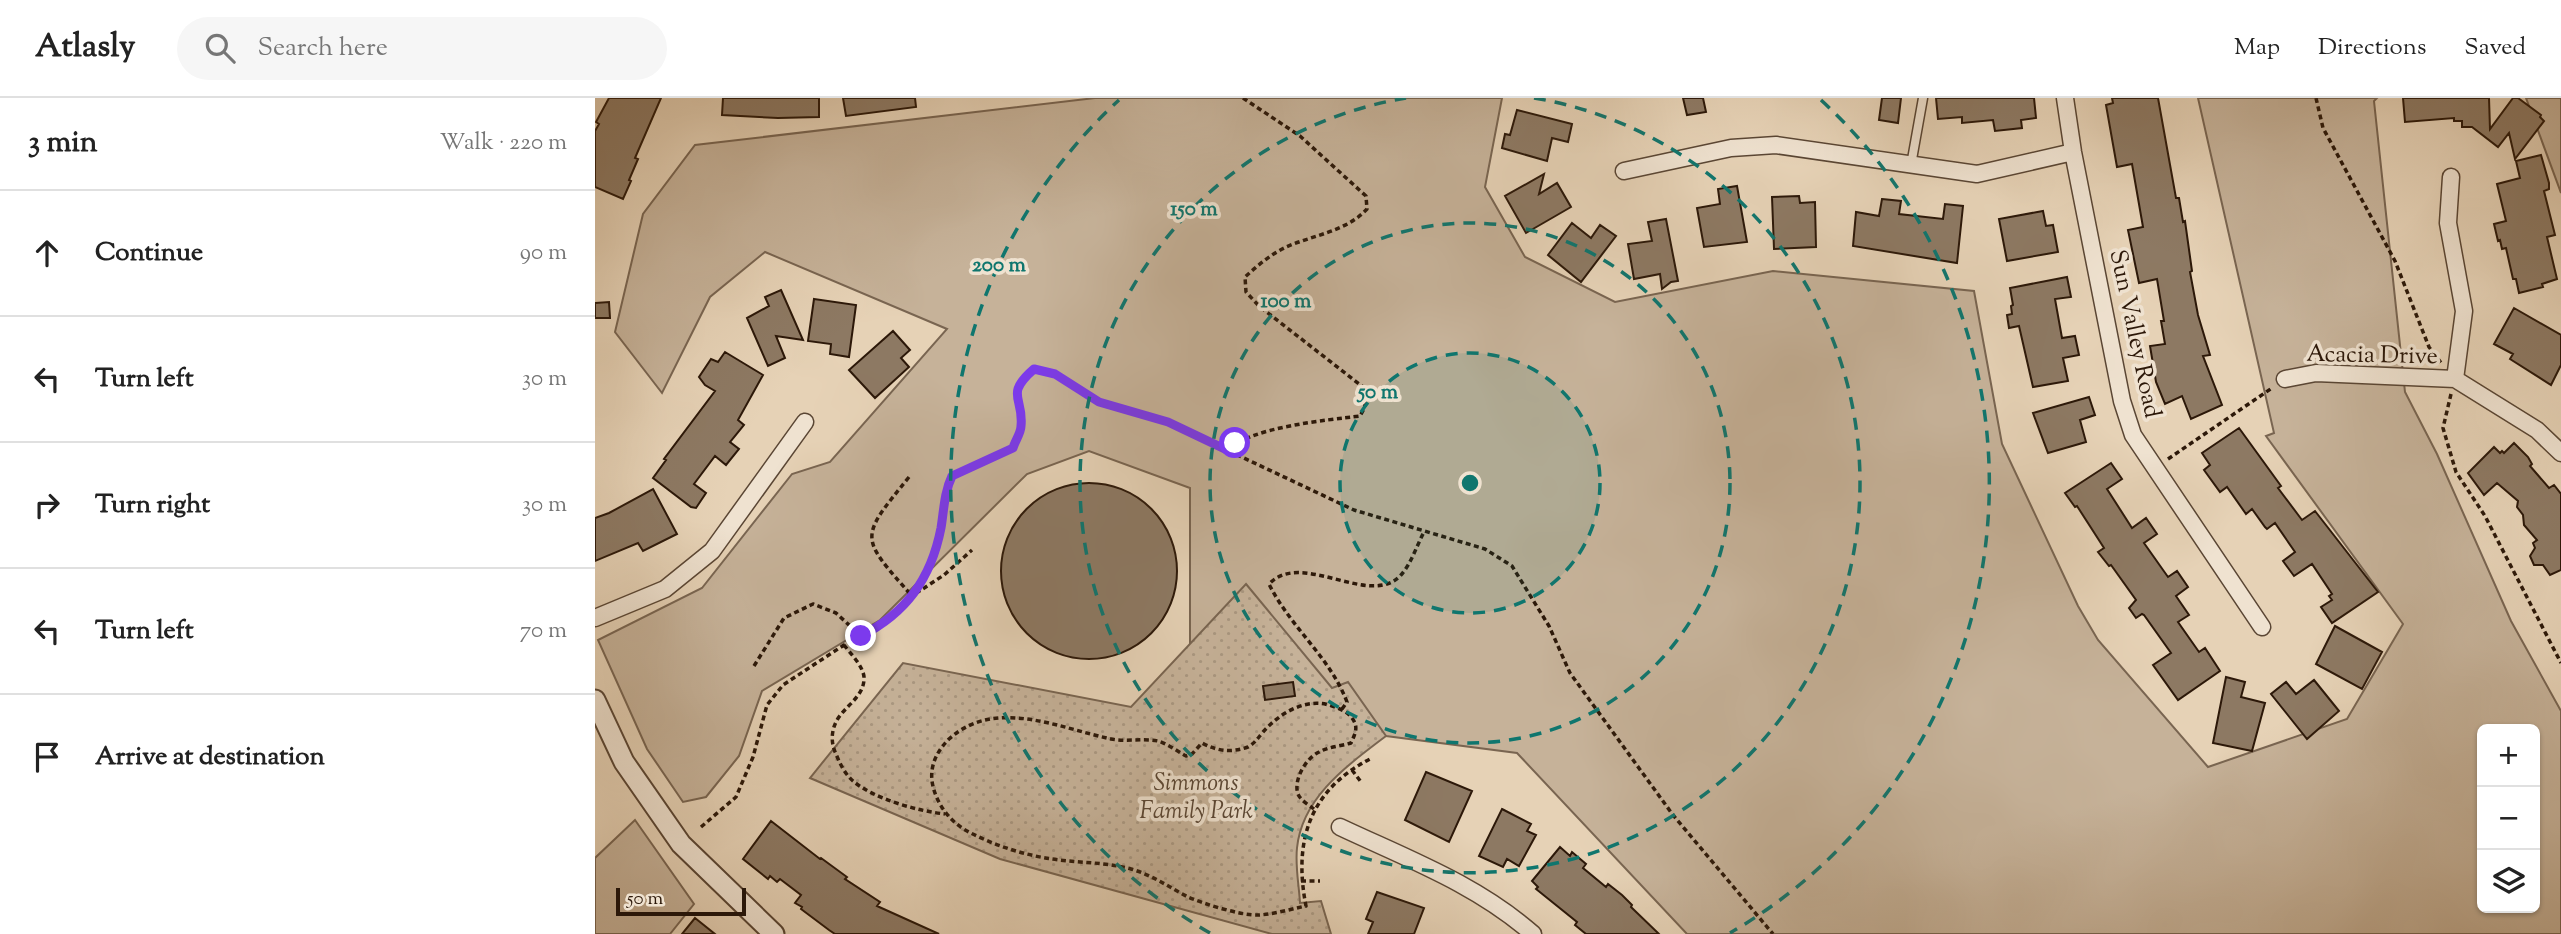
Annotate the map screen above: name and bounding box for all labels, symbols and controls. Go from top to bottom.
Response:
search box [177,17,667,80]
text: Atlasly [35,24,135,72]
icon: search [201,29,239,67]
text: Search here [257,30,388,67]
text: Map [2234,31,2280,65]
text: Directions [2318,31,2426,65]
text: Saved [2464,31,2526,65]
text: 3 min [28,122,98,165]
text: Walk · 220 m [440,127,567,160]
text: 150 m [1170,195,1218,225]
icon: ahead [28,234,66,272]
text: Continue [95,235,203,272]
text: 90 m [520,237,567,270]
street label: Sun Valley Road [2100,247,2169,422]
text: 200 m [972,251,1027,281]
text: 100 m [1261,287,1312,317]
street label: Acacia Drive [2306,338,2438,374]
icon: left [28,360,66,398]
text: Turn left [95,361,194,398]
text: 30 m [522,363,567,396]
text: 50 m [1356,378,1399,408]
route start [1219,427,1250,458]
centre of rings [1458,471,1482,495]
icon: right [28,486,66,524]
text: Turn right [95,487,210,524]
text: 30 m [522,489,567,522]
icon: left [28,612,66,650]
text: Turn left [95,613,194,650]
text: 70 m [520,615,567,648]
route end [845,620,876,651]
map controls [2477,724,2540,913]
button: + [2477,724,2540,787]
icon: arrive [28,738,66,776]
text: Arrive at destination [95,739,325,776]
park label: Simmons Family Park [1139,767,1253,829]
button: − [2477,787,2540,850]
button: layers [2477,850,2540,913]
scale bar [616,885,745,917]
text: 50 m [627,886,663,913]

